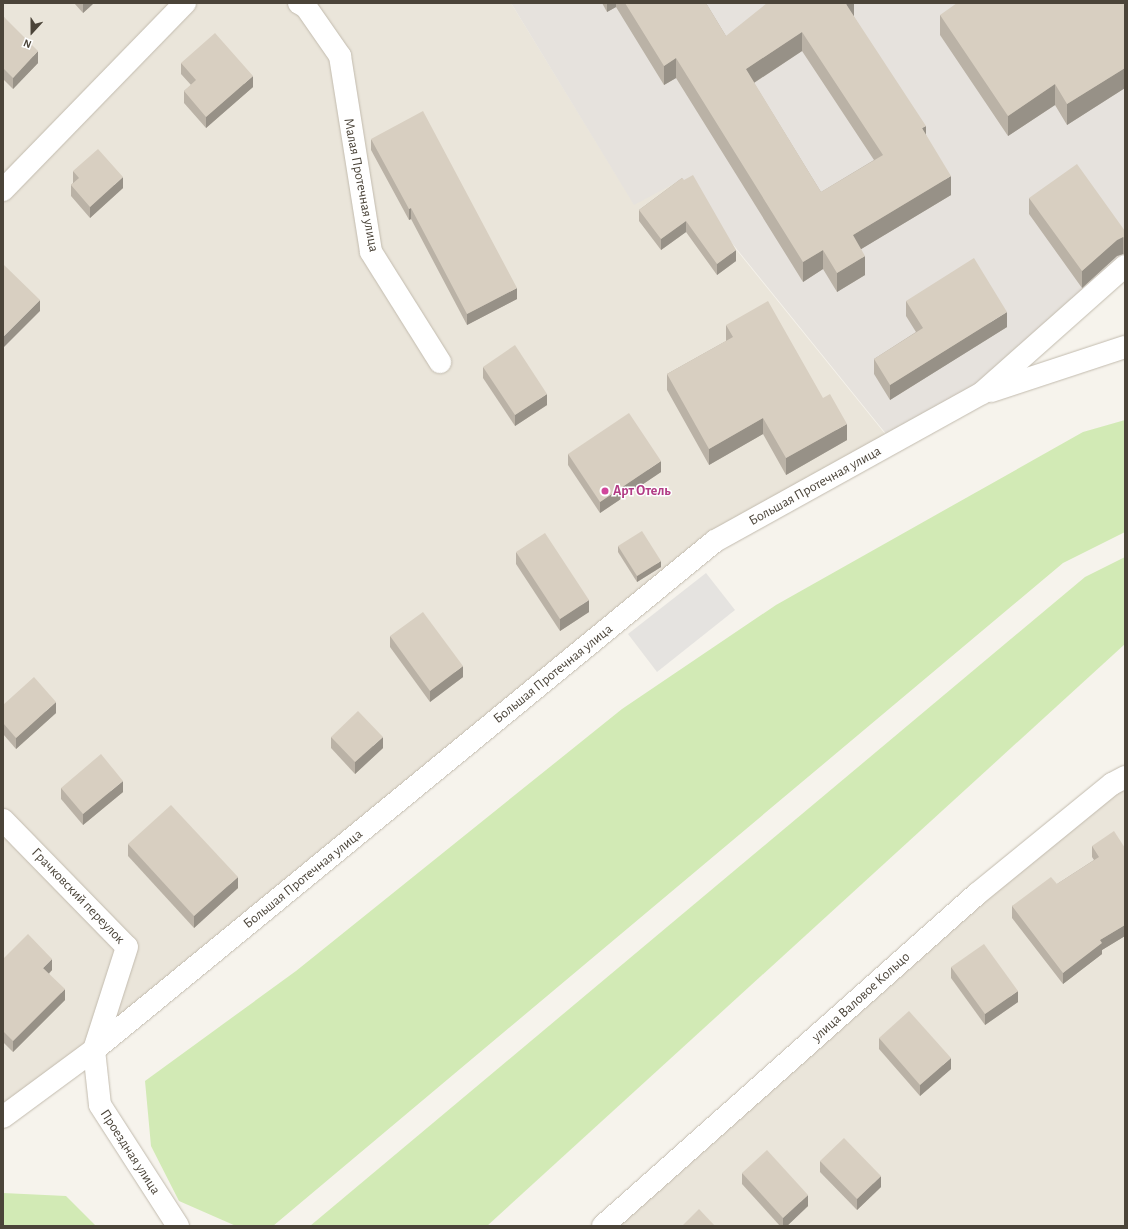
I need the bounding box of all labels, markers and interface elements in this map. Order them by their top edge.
north arrow [12,12,52,52]
text: N [22,37,33,50]
street label: Малая Протечная улица [340,117,382,253]
street label: Большая Протечная улица [746,443,884,529]
place label: Арт Отель [613,483,671,499]
marker: Арт Отель [600,486,610,496]
street label: Большая Протечная улица [490,621,616,727]
street label: Большая Протечная улица [240,826,366,932]
street label: Грачковский переулок [28,844,128,948]
street label: улица Валовое Кольцо [809,949,913,1045]
street label: Проездная улица [96,1106,164,1198]

